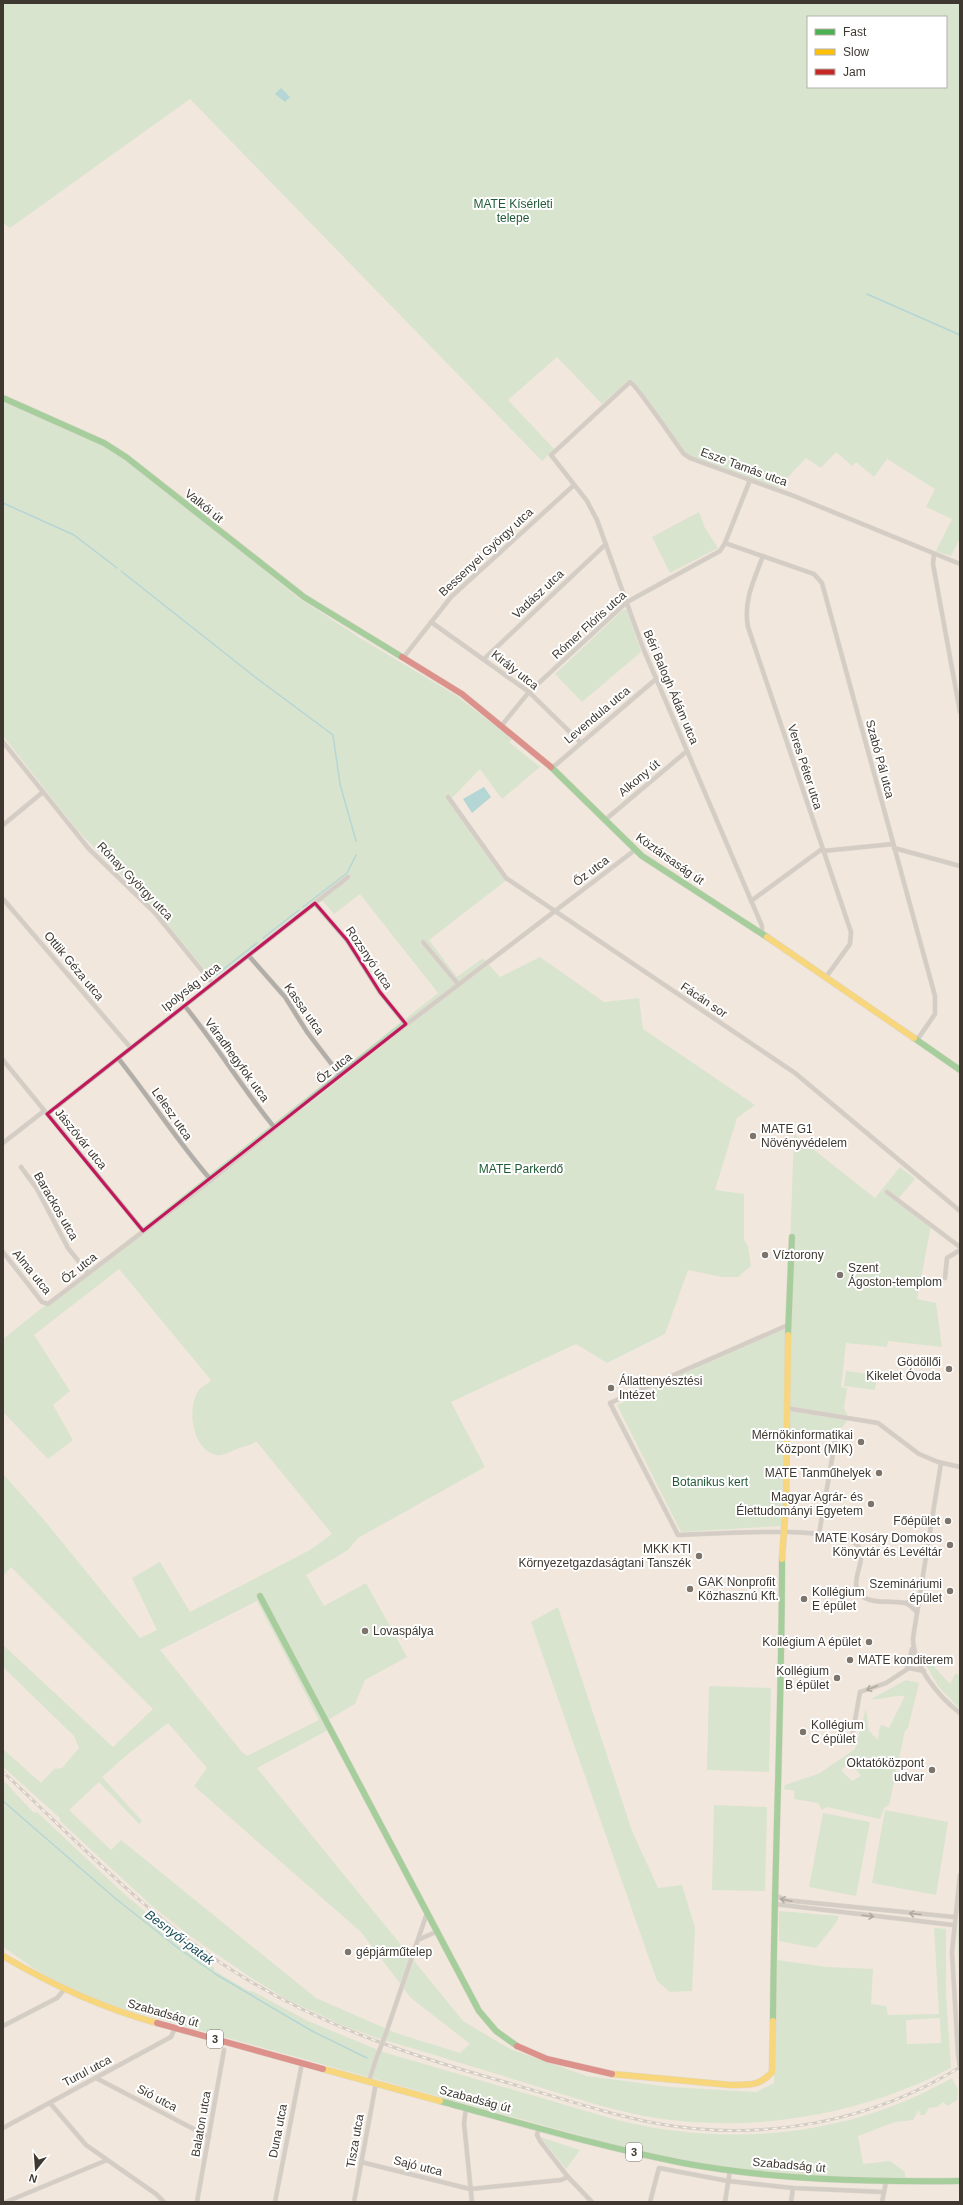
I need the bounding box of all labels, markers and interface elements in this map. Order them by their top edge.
legend [807,16,947,88]
text: Fast [843,25,867,39]
text: Slow [843,45,869,59]
text: Jam [843,65,866,79]
park label: MATE Kísérleti telepe [473,197,553,225]
street label: Esze Tamás utca [699,445,790,489]
street label: Valkói út [182,486,226,526]
street label: Bessenyei György utca [436,505,536,599]
street label: Vadász utca [509,566,567,621]
street label: Rómer Flóris utca [549,588,629,662]
street label: Béri Balogh Ádám utca [641,627,702,747]
street label: Király utca [489,647,542,693]
street label: Levendula utca [561,683,633,747]
street label: Szabó Pál utca [863,718,897,800]
street label: Veres Péter utca [785,723,825,812]
street label: Alkony út [616,756,663,799]
street label: Köztársaság út [633,830,707,888]
street label: Rónay György utca [94,839,176,923]
street label: Őz utca [570,852,612,889]
street label: Rozsnyó utca [343,924,395,992]
street label: Ottlik Géza utca [41,929,107,1003]
street label: Ipolyság utca [159,960,223,1014]
street label: Fácán sor [678,979,730,1021]
street label: Kassa utca [281,981,327,1038]
street label: Váradhegyfok utca [202,1015,272,1105]
street label: Őz utca [313,1049,355,1086]
street label: Lelesz utca [149,1085,195,1143]
street label: Jászóvár utca [52,1106,110,1172]
place label: MATE G1 Növényvédelem [761,1122,847,1150]
marker: MATE G1 Növényvédelem [748,1131,758,1141]
park label: MATE Parkerdő [479,1162,564,1176]
street label: Barackos utca [31,1170,81,1243]
street label: Alma utca [10,1247,54,1297]
place label: Víztorony [773,1248,824,1262]
street label: Őz utca [58,1249,100,1286]
marker: Víztorony [760,1250,770,1260]
place label: Szent Ágoston-templom [848,1261,942,1289]
marker: Szent Ágoston-templom [835,1270,845,1280]
place label: Gödöllői Kikelet Óvoda [866,1355,941,1383]
marker: Gödöllői Kikelet Óvoda [944,1364,954,1374]
place label: Állattenyésztési Intézet [619,1373,702,1402]
marker: Állattenyésztési Intézet [606,1383,616,1393]
place label: Mérnökinformatikai Központ (MIK) [752,1428,853,1456]
marker: Mérnökinformatikai Központ (MIK) [856,1437,866,1447]
place label: MATE Tanműhelyek [765,1466,872,1480]
marker: MATE Tanműhelyek [874,1468,884,1478]
park label: Botanikus kert [672,1475,749,1489]
place label: Magyar Agrár- és Élettudományi Egyetem [736,1490,863,1518]
marker: Magyar Agrár- és Élettudományi Egyetem [866,1499,876,1509]
place label: Főépület [893,1514,941,1528]
marker: Főépület [943,1516,953,1526]
place label: MATE Kosáry Domokos Könyvtár és Levéltár [815,1531,942,1559]
marker: MATE Kosáry Domokos Könyvtár és Levéltár [945,1540,955,1550]
place label: MKK KTI Környezetgazdaságtani Tanszék [518,1542,692,1570]
marker: MKK KTI Környezetgazdaságtani Tanszék [694,1551,704,1561]
place label: GAK Nonprofit Közhasznú Kft. [698,1575,779,1603]
place label: Szemináriumi épület [869,1577,943,1605]
marker: GAK Nonprofit Közhasznú Kft. [685,1584,695,1594]
place label: Kollégium E épület [812,1585,865,1613]
marker: Szemináriumi épület [945,1586,955,1596]
marker: Kollégium E épület [799,1594,809,1604]
place label: Lovaspálya [373,1624,434,1638]
marker: Lovaspálya [360,1626,370,1636]
place label: Kollégium A épület [762,1635,862,1649]
marker: Kollégium A épület [864,1637,874,1647]
place label: MATE konditerem [858,1653,953,1667]
marker: MATE konditerem [845,1655,855,1665]
place label: Kollégium B épület [776,1664,830,1692]
marker: Kollégium B épület [832,1673,842,1683]
one-way arrow [867,1684,879,1692]
place label: Kollégium C épület [811,1718,864,1746]
marker: Kollégium C épület [798,1727,808,1737]
place label: Oktatóközpont udvar [847,1756,925,1784]
marker: Oktatóközpont udvar [927,1765,937,1775]
one-way arrow [780,1895,793,1903]
water label: Besnyői-patak [142,1907,218,1969]
one-way arrow [909,1910,922,1917]
one-way arrow [861,1912,874,1920]
place label: gépjárműtelep [356,1945,432,1959]
marker: gépjárműtelep [343,1947,353,1957]
street label: Szabadság út [126,1996,201,2030]
road number: 3 [207,2030,223,2048]
street label: Turul utca [60,2052,114,2090]
street label: Sió utca [135,2082,180,2115]
street label: Szabadság út [438,2083,513,2115]
street label: Balaton utca [188,2090,214,2158]
street label: Duna utca [266,2102,290,2159]
street label: Tisza utca [343,2113,367,2169]
road number: 3 [626,2143,642,2161]
north arrow [16,2149,56,2189]
street label: Sajó utca [392,2153,444,2179]
street label: Szabadság út [752,2155,827,2175]
text: N [27,2172,39,2185]

